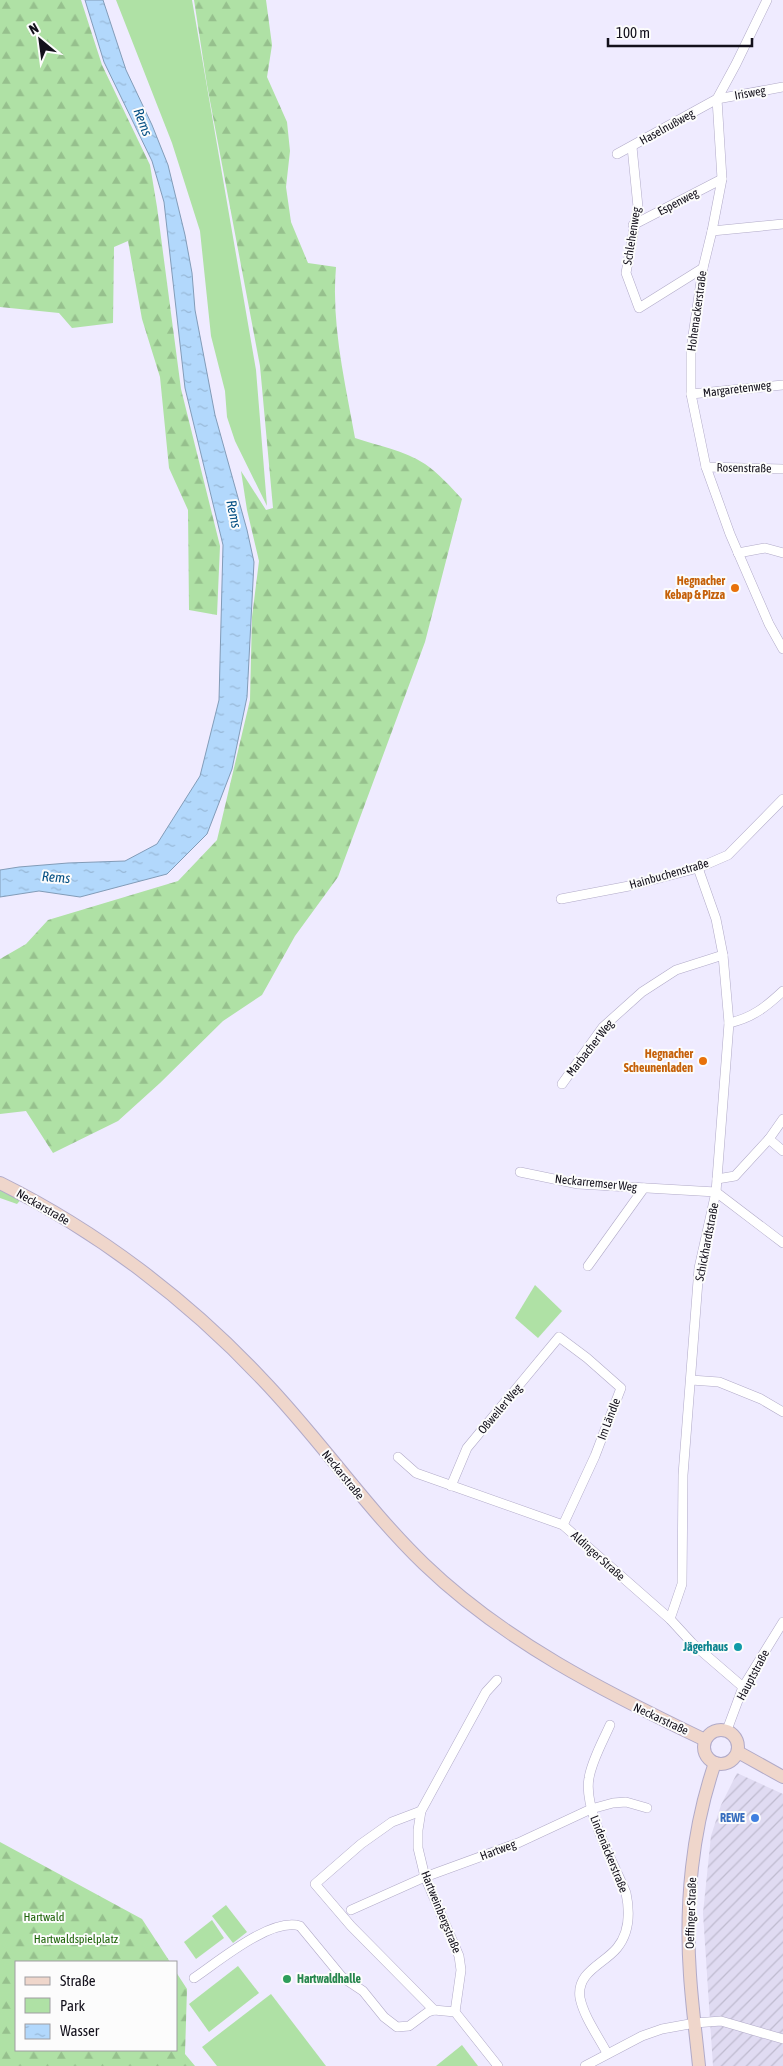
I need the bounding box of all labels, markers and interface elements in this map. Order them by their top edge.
north arrow [15,15,65,65]
scale bar [608,15,752,47]
text: N [26,20,41,38]
text: 100 m [616,24,650,41]
street label: Irisweg [733,83,767,103]
water label: Rems [130,106,156,138]
street label: Haselnußweg [637,106,698,148]
street label: Espenweg [655,185,701,219]
street label: Schlehenweg [621,205,644,266]
street label: Hohenackerstraße [684,270,710,352]
street label: Margaretenweg [702,378,773,400]
street label: Rosenstraße [716,461,772,475]
water label: Rems [223,498,245,530]
place label: Hegnacher Kebap & Pizza [665,574,725,602]
marker: Hegnacher Kebap & Pizza [729,582,741,594]
street label: Hainbuchenstraße [628,856,710,892]
water label: Rems [41,868,71,886]
street label: Marbacher Weg [563,1016,617,1079]
place label: Hegnacher Scheunenladen [624,1047,693,1075]
marker: Hegnacher Scheunenladen [697,1055,709,1067]
street label: Neckarremser Weg [554,1172,639,1194]
street label: Neckarstraße [14,1186,72,1228]
street label: Schickhardtstraße [693,1202,721,1282]
street label: Oßweiler Weg [475,1381,525,1437]
street label: Im Ländle [595,1396,623,1442]
street label: Neckarstraße [319,1448,367,1502]
street label: Aldinger Straße [568,1528,628,1584]
place label: Jägerhaus [682,1640,729,1654]
marker: Jägerhaus [732,1641,744,1653]
street label: Hauptstraße [734,1647,772,1703]
street label: Neckarstraße [631,1700,691,1738]
place label: REWE [720,1811,745,1825]
marker: REWE [749,1812,761,1824]
street label: Lindenäckerstraße [587,1813,631,1895]
street label: Hartweg [478,1837,519,1863]
street label: Hartweinbergstraße [418,1869,464,1955]
street label: Oeffinger Straße [683,1877,699,1949]
park label: Hartwald [24,1910,64,1924]
park label: Hartwaldspielplatz [34,1932,119,1946]
legend [15,1961,178,2051]
text: Straße [60,1972,96,1989]
place label: Hartwaldhalle [297,1972,361,1986]
marker: Hartwaldhalle [281,1973,293,1985]
text: Park [60,1997,85,2014]
text: Wasser [60,2022,100,2039]

